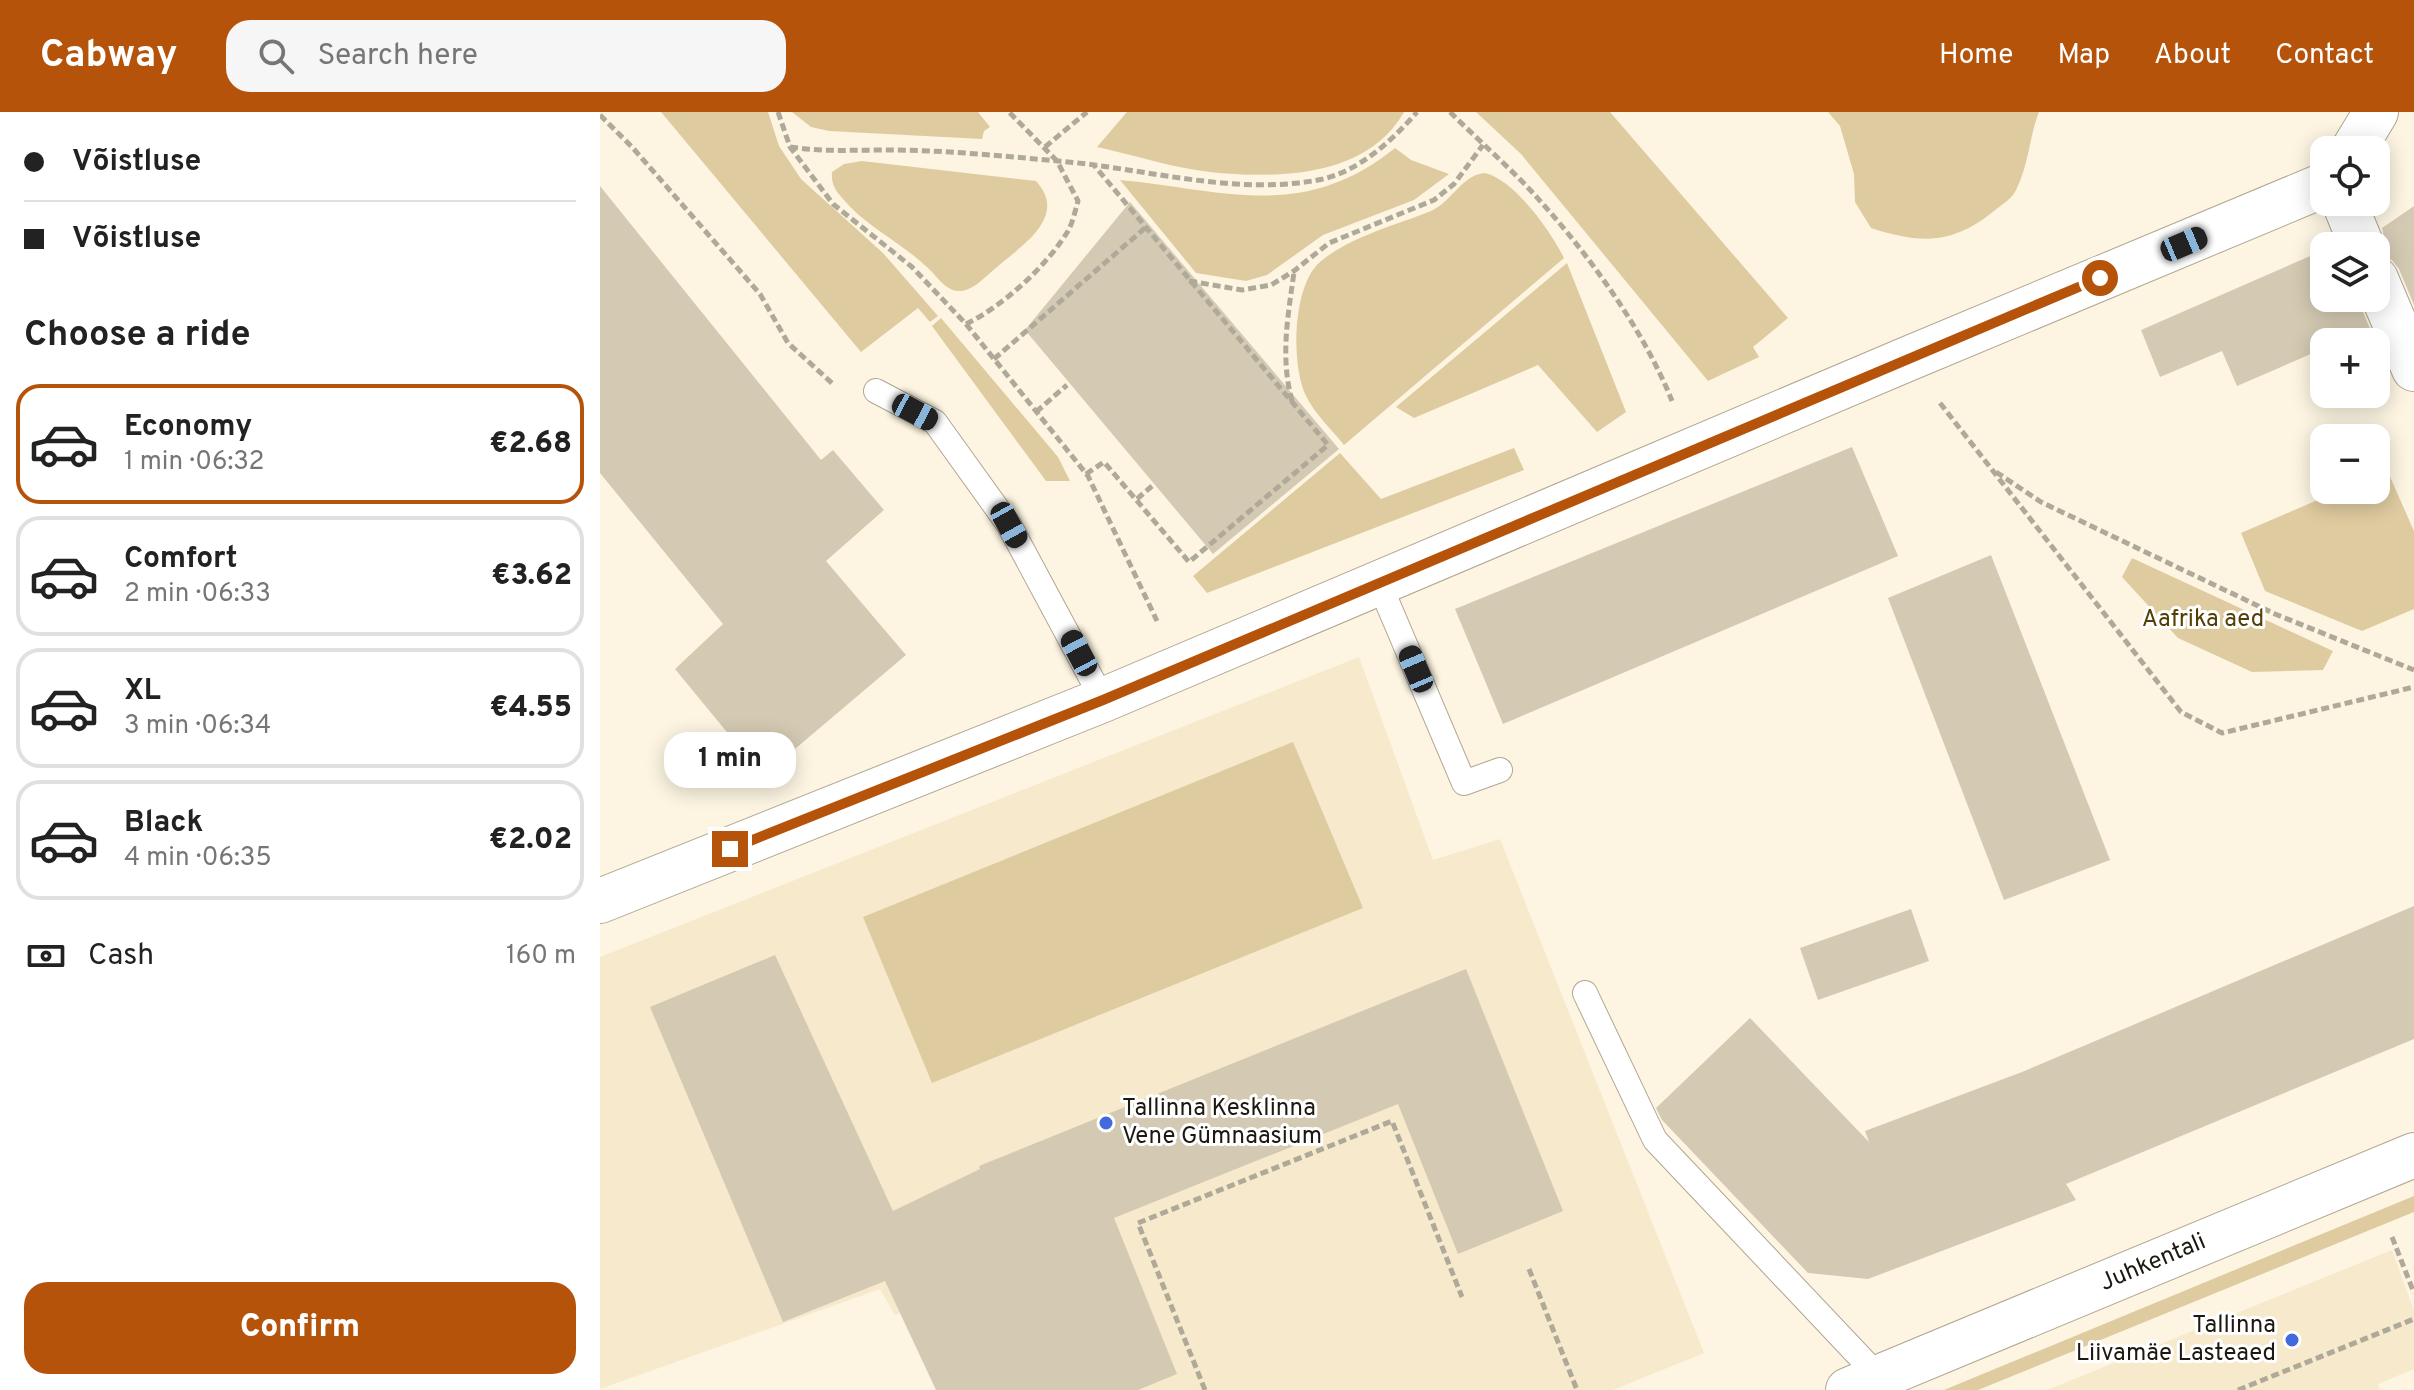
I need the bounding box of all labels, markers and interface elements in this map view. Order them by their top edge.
search box [226,20,786,92]
text: Cabway [40,32,178,81]
icon: search [254,34,298,78]
text: Search here [318,38,478,75]
text: Home [1939,38,2013,74]
text: Map [2057,38,2110,74]
text: About [2154,38,2231,74]
text: Contact [2275,38,2374,74]
map controls [2310,136,2390,504]
button: locate [2310,136,2390,216]
text: Võistluse [72,144,201,181]
text: Võistluse [72,221,201,258]
car [2157,224,2211,264]
button: layers [2310,232,2390,312]
route start [2082,260,2118,296]
text: Choose a ride [24,313,250,359]
button: + [2310,328,2390,408]
car [888,390,942,434]
icon: car [28,408,100,480]
text: Economy [124,409,252,446]
button: − [2310,424,2390,504]
text: €2.68 [489,426,572,463]
text: 1 min · 06:32 [124,446,264,479]
car [987,498,1031,552]
icon: car [28,540,100,612]
text: Comfort [124,541,237,578]
text: €3.62 [491,558,572,595]
text: 2 min · 06:33 [124,578,271,611]
park label: Aafrika aed [2142,605,2264,635]
car [1057,626,1101,680]
car [1396,642,1436,696]
icon: car [28,672,100,744]
text: XL [124,673,161,710]
text: €4.55 [489,690,572,727]
text: 3 min · 06:34 [124,710,271,743]
callout: 1 min [664,733,796,789]
text: 1 min [698,743,762,776]
icon: car [28,804,100,876]
text: Black [124,805,203,842]
text: €2.02 [489,822,572,859]
route end [712,831,748,867]
text: 4 min · 06:35 [124,842,272,875]
icon: cash [24,934,68,978]
text: Cash [88,938,154,975]
text: 160 m [506,940,576,973]
place label: Tallinna Kesklinna Vene Gümnaasium [1122,1094,1322,1152]
marker: Tallinna Kesklinna Vene Gümnaasium [1097,1114,1115,1132]
street label: Juhkentali [2095,1227,2211,1299]
button: Confirm [24,1282,576,1374]
place label: Tallinna Liivamäe Lasteaed [2076,1311,2276,1369]
marker: Tallinna Liivamäe Lasteaed [2283,1331,2301,1349]

